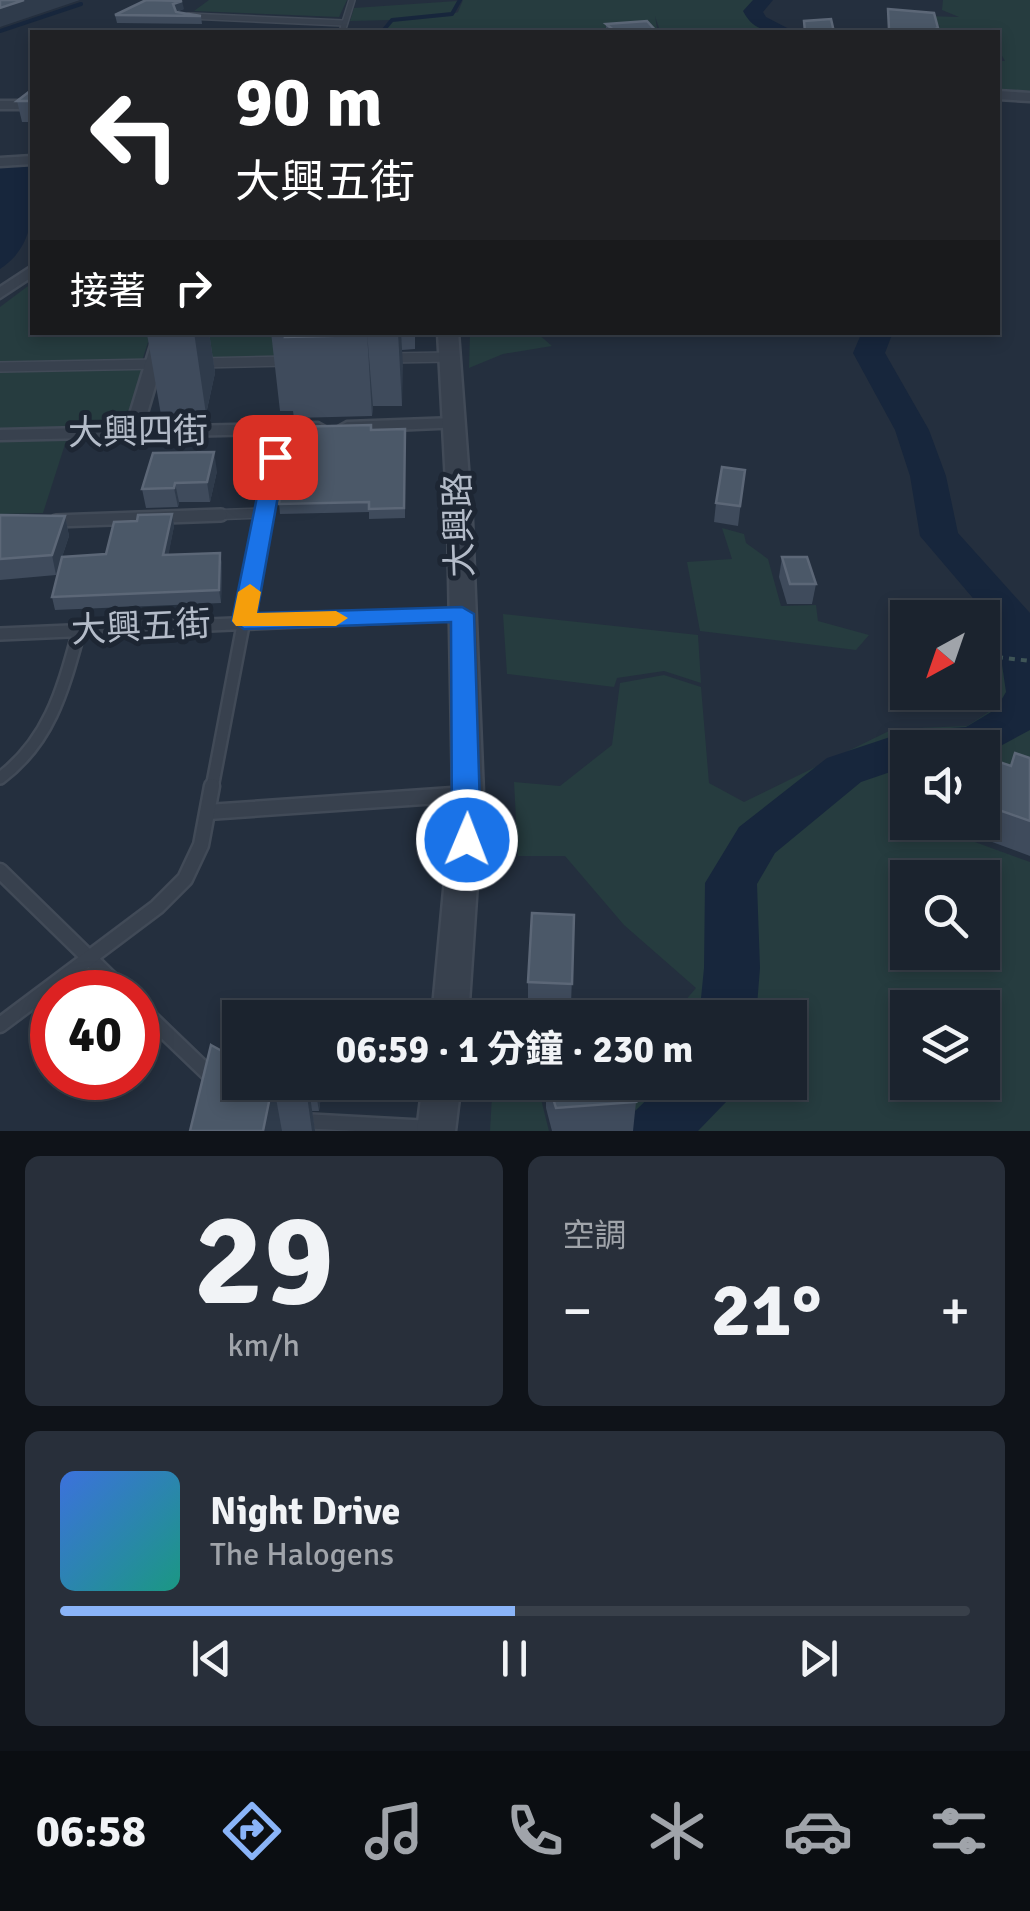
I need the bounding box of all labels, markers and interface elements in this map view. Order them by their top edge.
text: 90 m [235,59,383,145]
icon: left [70,70,200,200]
text: 大興五街 [235,155,415,210]
icon: right [166,260,221,315]
text: 接著 [70,268,146,315]
street label: 大興四街 [68,409,208,455]
pin [233,415,318,500]
icon: arrive [248,430,303,485]
street label: 大興路 [436,472,482,578]
north arrow [890,600,1000,710]
map controls [890,600,1000,1100]
street label: 大興五街 [70,602,212,652]
button: sound [890,730,1000,840]
position arrow [415,788,519,892]
button: search [890,860,1000,970]
speed limit sign: 40 [30,970,160,1100]
button: layers [890,990,1000,1100]
text: 06:59 · 1 分鐘 · 230 m [336,1026,693,1073]
text: 29 [194,1181,334,1341]
text: 空調 [563,1216,627,1255]
text: 21° [711,1264,822,1357]
text: − [563,1277,592,1345]
text: + [940,1277,970,1345]
text: km/h [228,1326,300,1365]
text: Night Drive [210,1488,400,1535]
text: The Halogens [210,1535,394,1574]
icon: previous [184,1631,239,1686]
icon: pause [487,1631,542,1686]
icon: next [791,1631,846,1686]
icon: directions [217,1796,287,1866]
icon: music [359,1796,429,1866]
icon: phone [500,1796,570,1866]
icon: climate [642,1796,712,1866]
icon: car [783,1796,853,1866]
icon: filters [924,1796,994,1866]
text: 06:58 [36,1804,146,1859]

